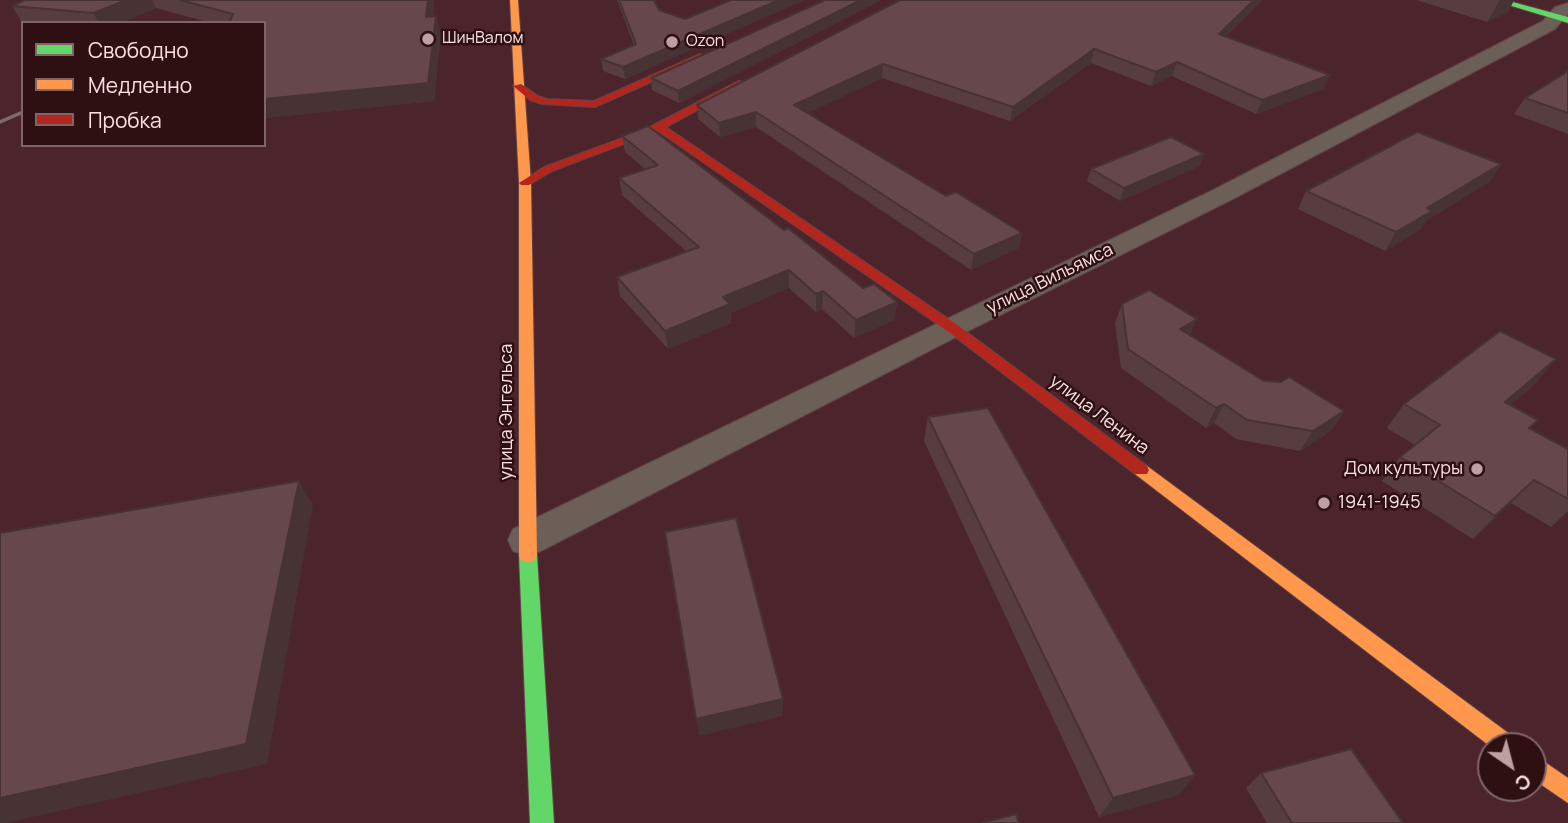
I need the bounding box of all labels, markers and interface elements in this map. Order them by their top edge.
legend [21,21,266,147]
place label: ШинВалом [442,29,523,49]
marker: ШинВалом [420,31,436,47]
place label: Ozon [686,32,724,52]
marker: Ozon [664,34,680,50]
text: Свободно [88,36,189,64]
text: Медленно [88,71,192,99]
text: Пробка [88,106,162,134]
street label: улица Вильямса [983,239,1117,319]
street label: улица Энгельса [496,344,518,480]
street label: улица Ленина [1045,371,1153,459]
place label: Дом культуры [1344,458,1463,480]
marker: Дом культуры [1469,461,1485,477]
place label: 1941-1945 [1338,492,1421,514]
marker: 1941-1945 [1316,495,1332,511]
north arrow [1477,732,1547,802]
text: С [1510,768,1536,797]

